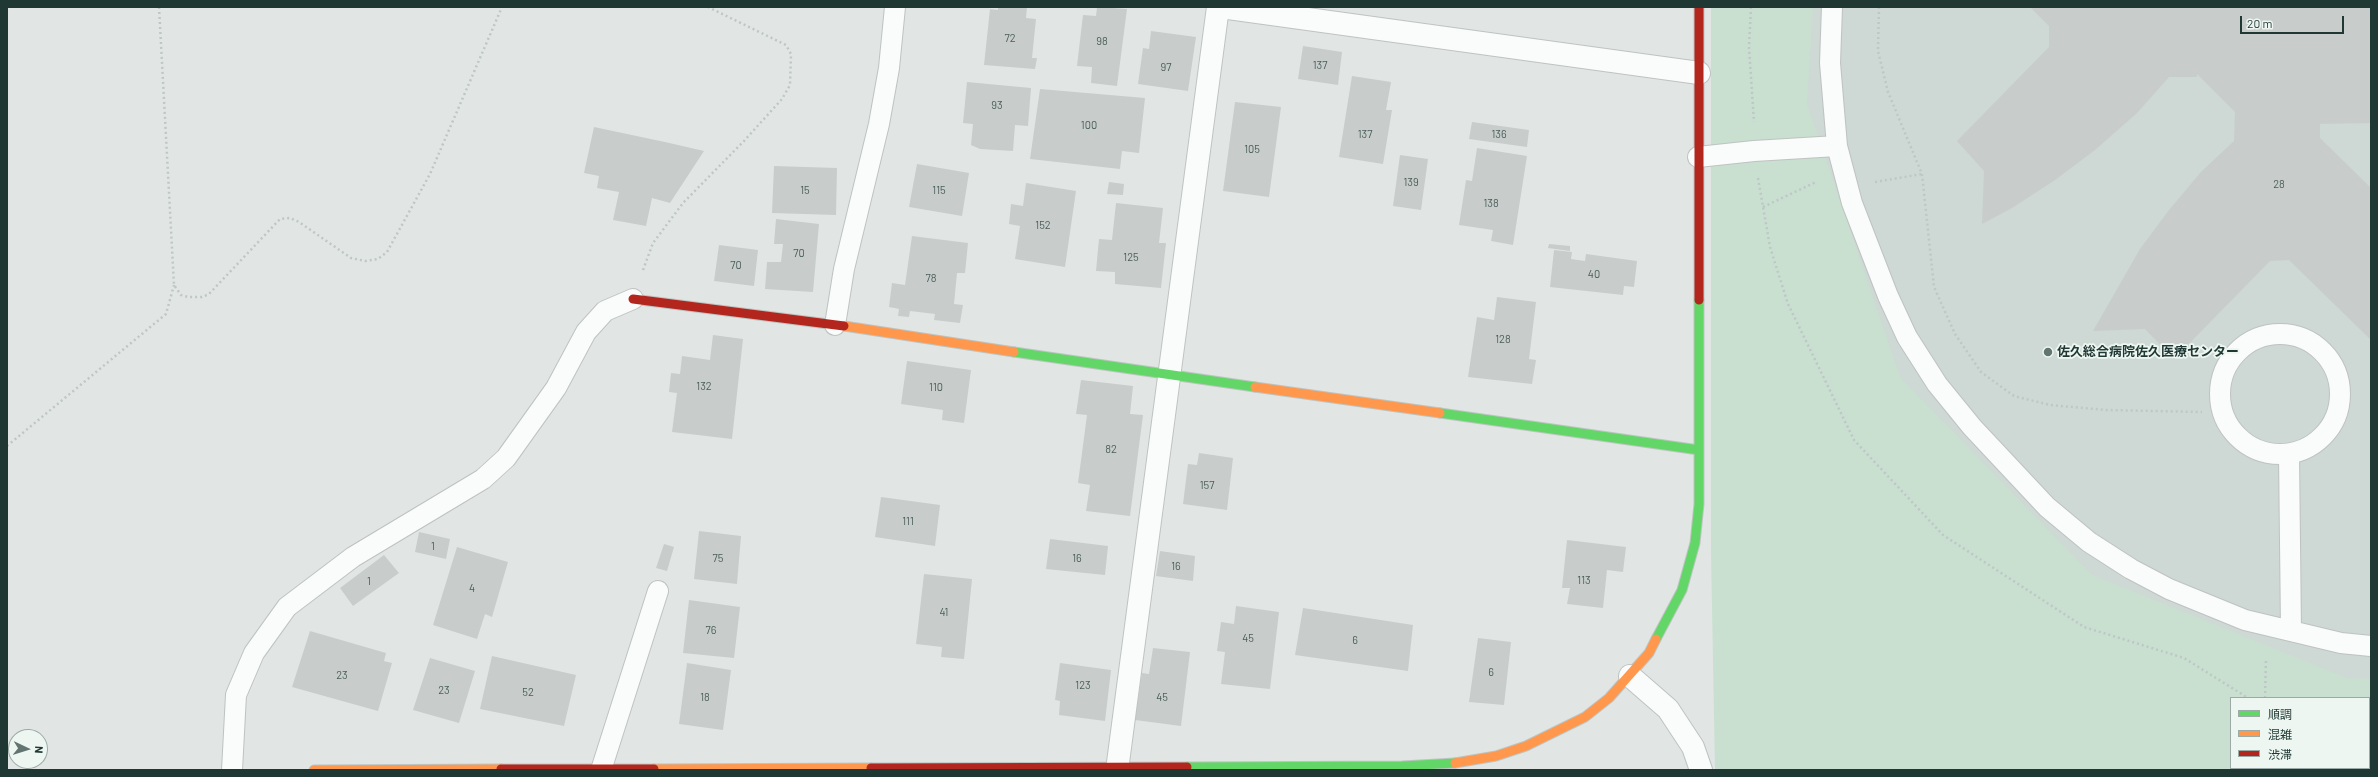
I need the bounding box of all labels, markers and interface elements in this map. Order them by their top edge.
scale bar [2242,8,2346,34]
text: 20 m [2247,16,2273,30]
house number: 72 [1004,31,1016,45]
house number: 98 [1096,34,1108,48]
house number: 137 [1313,58,1327,72]
house number: 97 [1161,60,1171,74]
house number: 93 [991,98,1003,112]
house number: 100 [1081,118,1097,132]
house number: 137 [1358,127,1372,141]
house number: 136 [1491,127,1507,141]
house number: 105 [1244,142,1260,156]
house number: 139 [1403,175,1419,189]
house number: 28 [2273,177,2285,191]
house number: 15 [800,183,810,197]
house number: 115 [932,183,946,197]
house number: 138 [1483,196,1499,210]
house number: 152 [1035,218,1051,232]
house number: 70 [793,246,805,260]
house number: 125 [1123,250,1139,264]
house number: 70 [730,258,742,272]
house number: 40 [1588,267,1600,281]
house number: 78 [926,271,936,285]
house number: 128 [1495,332,1511,346]
place label: 佐久総合病院佐久医療センター [2057,344,2239,360]
marker: 佐久総合病院佐久医療センター [2042,346,2054,358]
house number: 132 [696,379,712,393]
house number: 110 [929,380,943,394]
house number: 82 [1105,442,1117,456]
house number: 157 [1200,478,1214,492]
house number: 111 [902,514,914,528]
house number: 1 [431,539,435,553]
house number: 75 [713,551,723,565]
house number: 16 [1072,551,1082,565]
house number: 16 [1171,559,1181,573]
house number: 113 [1577,573,1591,587]
house number: 1 [367,574,371,588]
house number: 4 [469,581,475,595]
house number: 41 [940,605,948,619]
house number: 76 [706,623,716,637]
house number: 45 [1242,631,1254,645]
house number: 6 [1352,633,1358,647]
house number: 6 [1488,665,1494,679]
house number: 23 [336,668,348,682]
house number: 123 [1075,678,1091,692]
house number: 23 [438,683,450,697]
house number: 52 [522,685,534,699]
house number: 18 [700,690,710,704]
house number: 45 [1156,690,1168,704]
legend [2230,697,2370,769]
text: 順調 [2268,707,2292,721]
text: 混雑 [2268,727,2292,741]
north arrow [8,729,48,769]
text: N [33,746,46,754]
text: 渋滞 [2268,747,2292,761]

